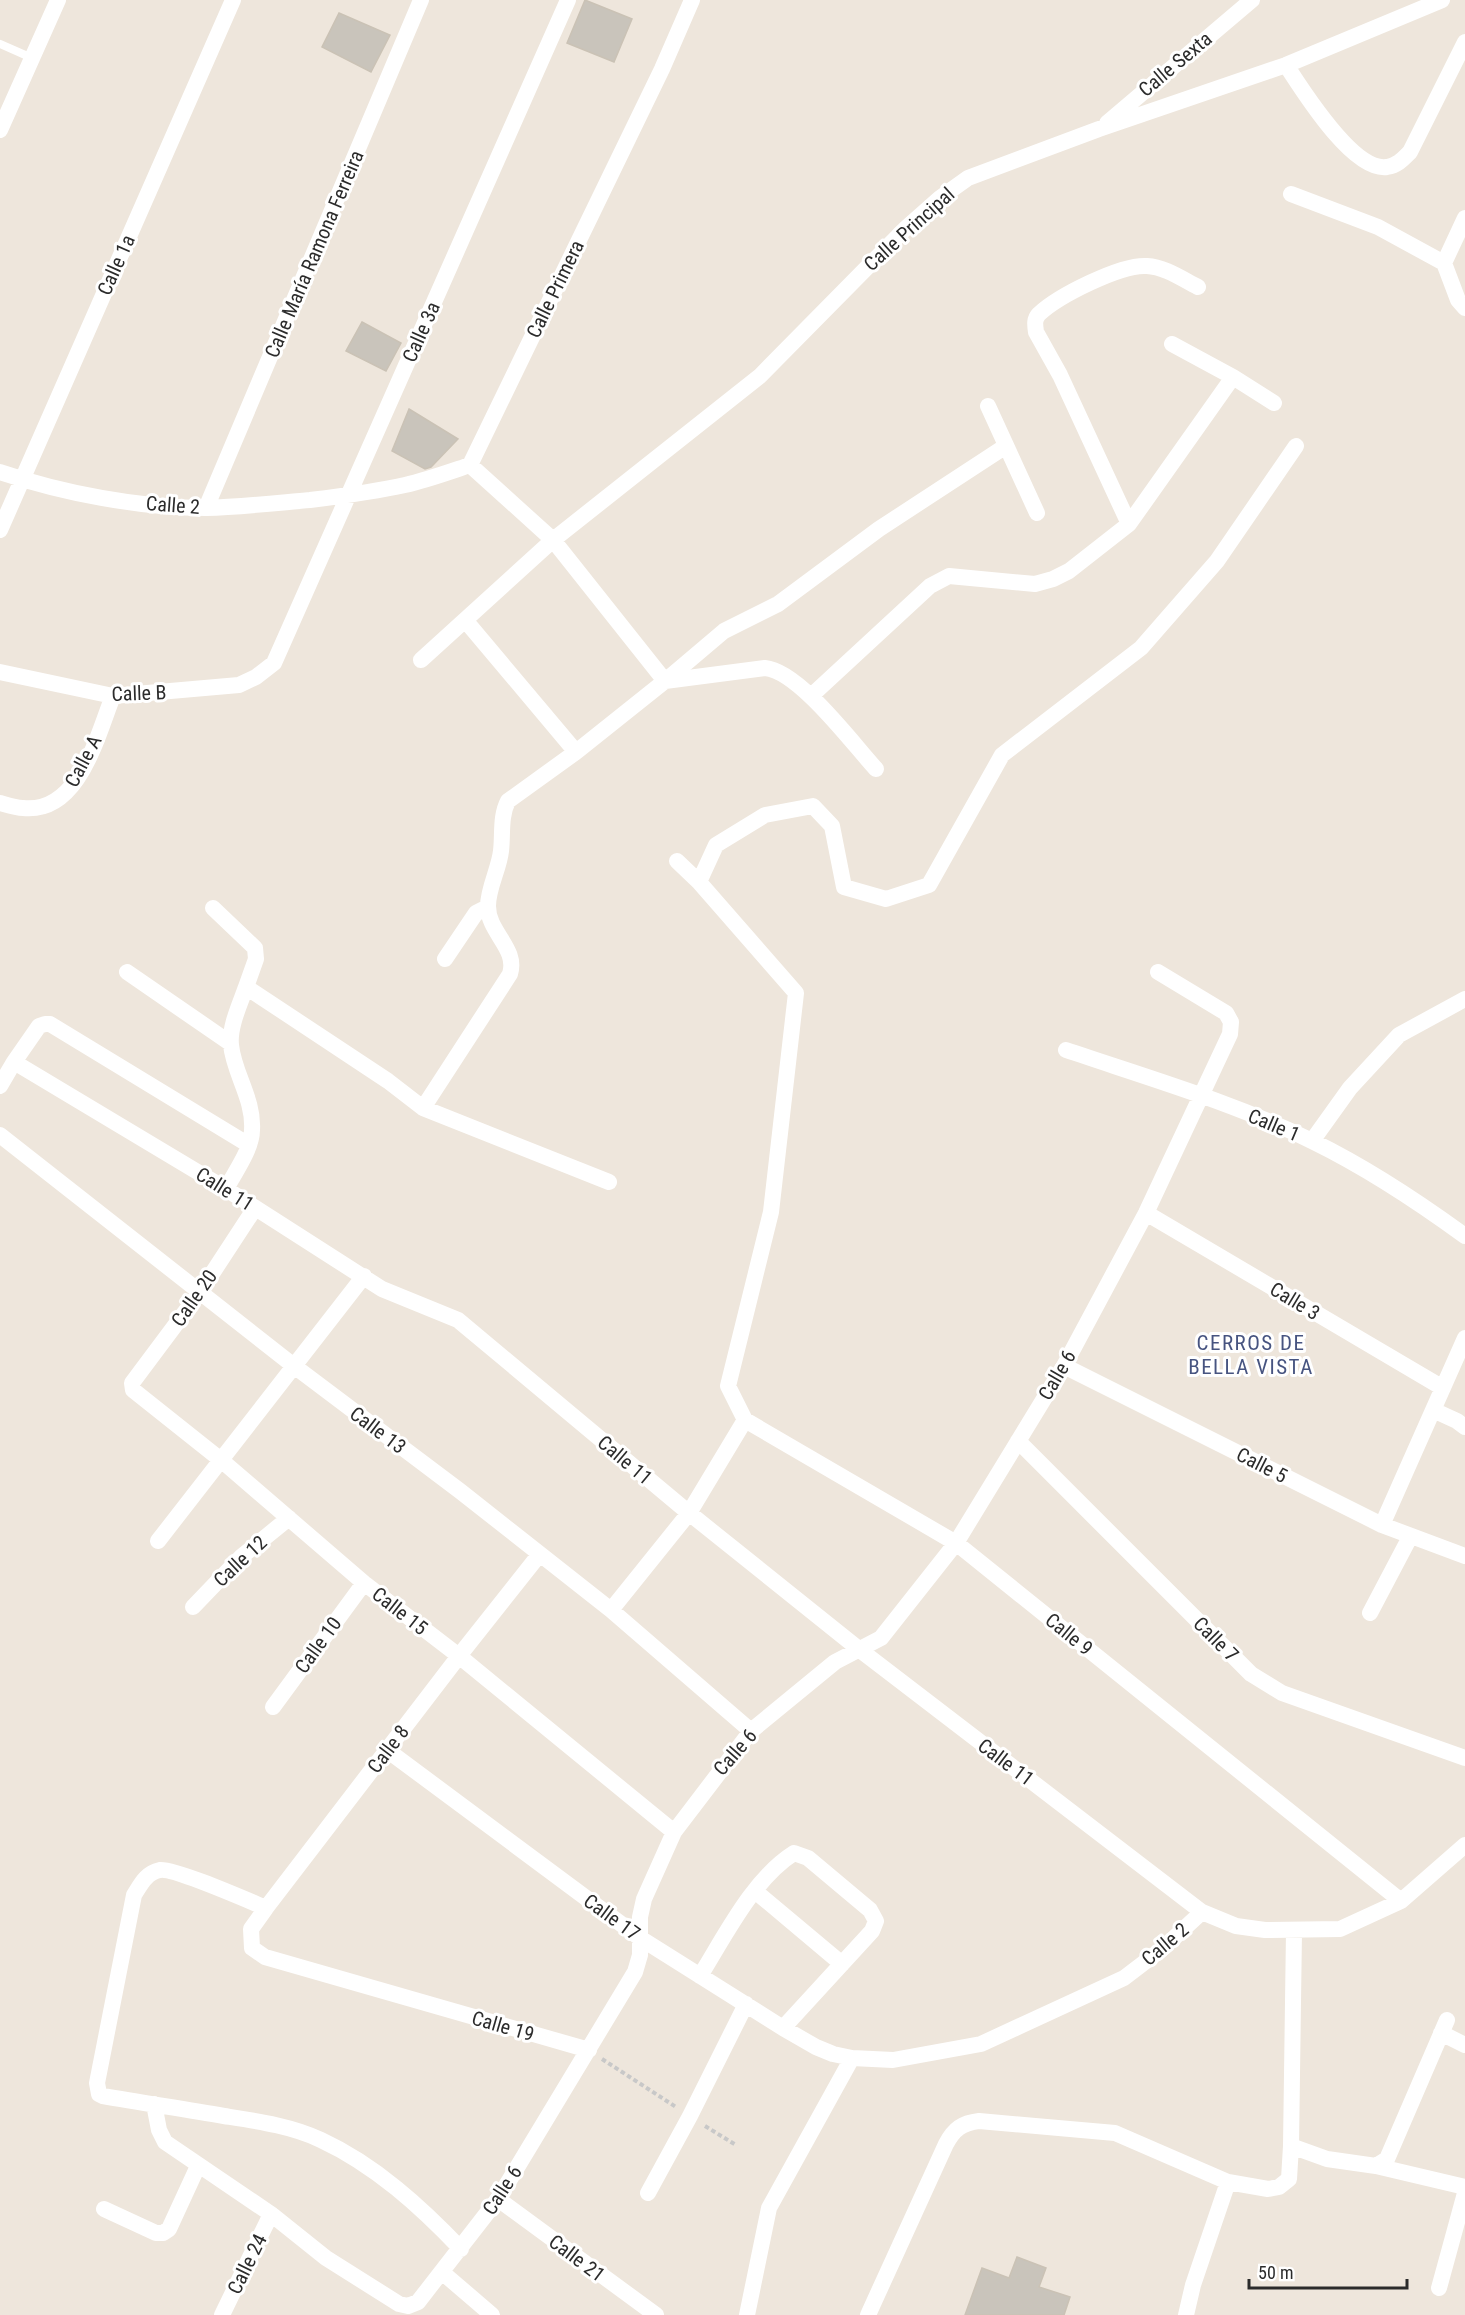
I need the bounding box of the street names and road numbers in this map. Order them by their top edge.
street label: Calle Sexta [1134,26,1216,102]
street label: Calle María Ramona Ferreira [259,147,369,361]
street label: Calle Principal [859,182,959,276]
street label: Calle 1a [92,231,140,299]
street label: Calle Primera [521,236,589,342]
street label: Calle 3a [397,298,445,366]
street label: Calle 2 [145,491,201,519]
street label: Calle B [111,680,167,706]
street label: Calle A [59,730,107,791]
street label: Calle 1 [1244,1103,1304,1147]
street label: Calle 11 [192,1162,258,1216]
street label: Calle 20 [166,1265,222,1331]
street label: Calle 3 [1266,1277,1324,1325]
street label: Calle 6 [1033,1346,1081,1404]
street label: Calle 13 [345,1401,411,1459]
street label: Calle 11 [593,1430,657,1490]
street label: Calle 5 [1233,1442,1292,1488]
street label: Calle 12 [208,1530,272,1592]
street label: Calle 15 [367,1582,433,1640]
street label: Calle 9 [1040,1608,1098,1660]
street label: Calle 7 [1188,1611,1244,1667]
street label: Calle 10 [290,1612,346,1678]
street label: Calle 8 [362,1720,414,1778]
street label: Calle 6 [708,1724,762,1780]
street label: Calle 11 [973,1733,1039,1791]
street label: Calle 17 [579,1889,645,1945]
street label: Calle 2 [1137,1917,1193,1971]
street label: Calle 19 [469,2006,537,2046]
street label: Calle 6 [477,2161,527,2219]
street label: Calle 21 [544,2229,610,2287]
street label: Calle 24 [222,2230,272,2298]

